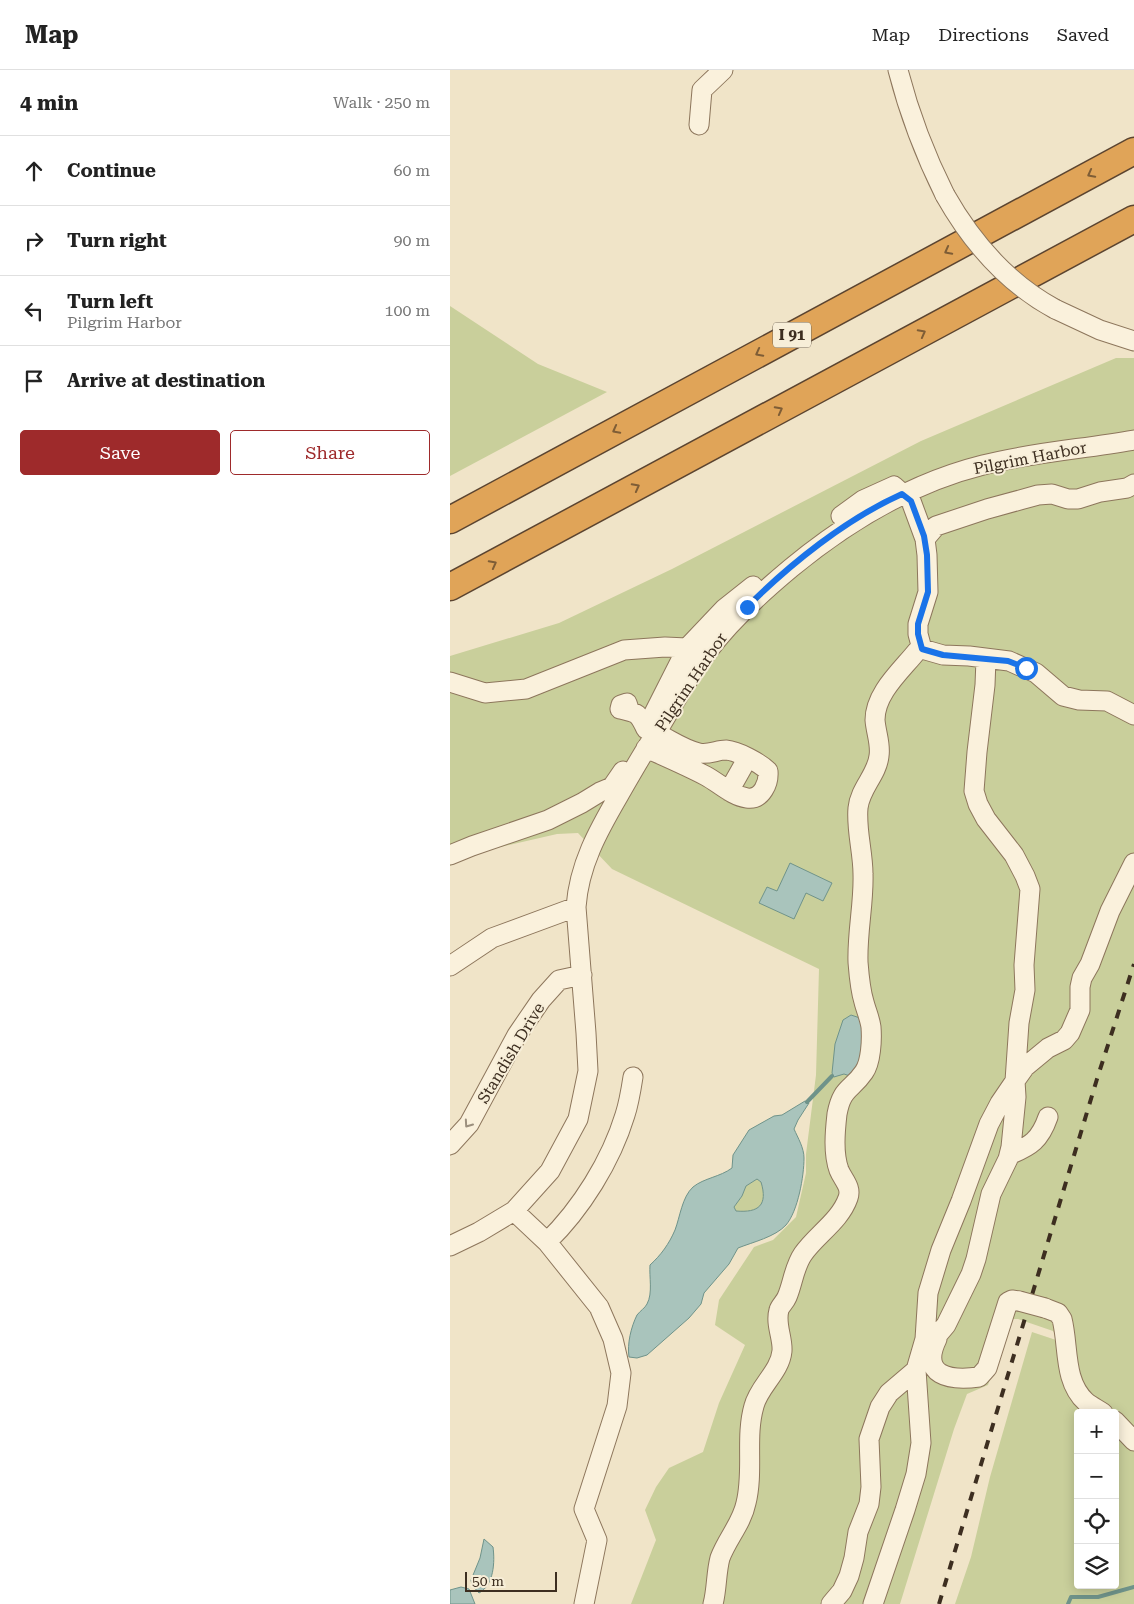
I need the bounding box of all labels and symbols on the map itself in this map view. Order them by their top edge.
one-way arrow [1087,168,1096,178]
one-way arrow [944,245,953,255]
road number: I 91 [773,322,811,348]
one-way arrow [917,329,926,339]
one-way arrow [755,347,764,357]
one-way arrow [774,406,783,416]
one-way arrow [612,424,621,434]
street label: Pilgrim Harbor [972,438,1089,478]
one-way arrow [631,483,640,493]
one-way arrow [488,560,497,570]
route end [736,596,759,619]
street label: Pilgrim Harbor [651,629,731,735]
route start [1015,657,1038,680]
street label: Standish Drive [474,999,549,1107]
one-way arrow [465,1118,474,1128]
scale bar [465,1569,558,1592]

